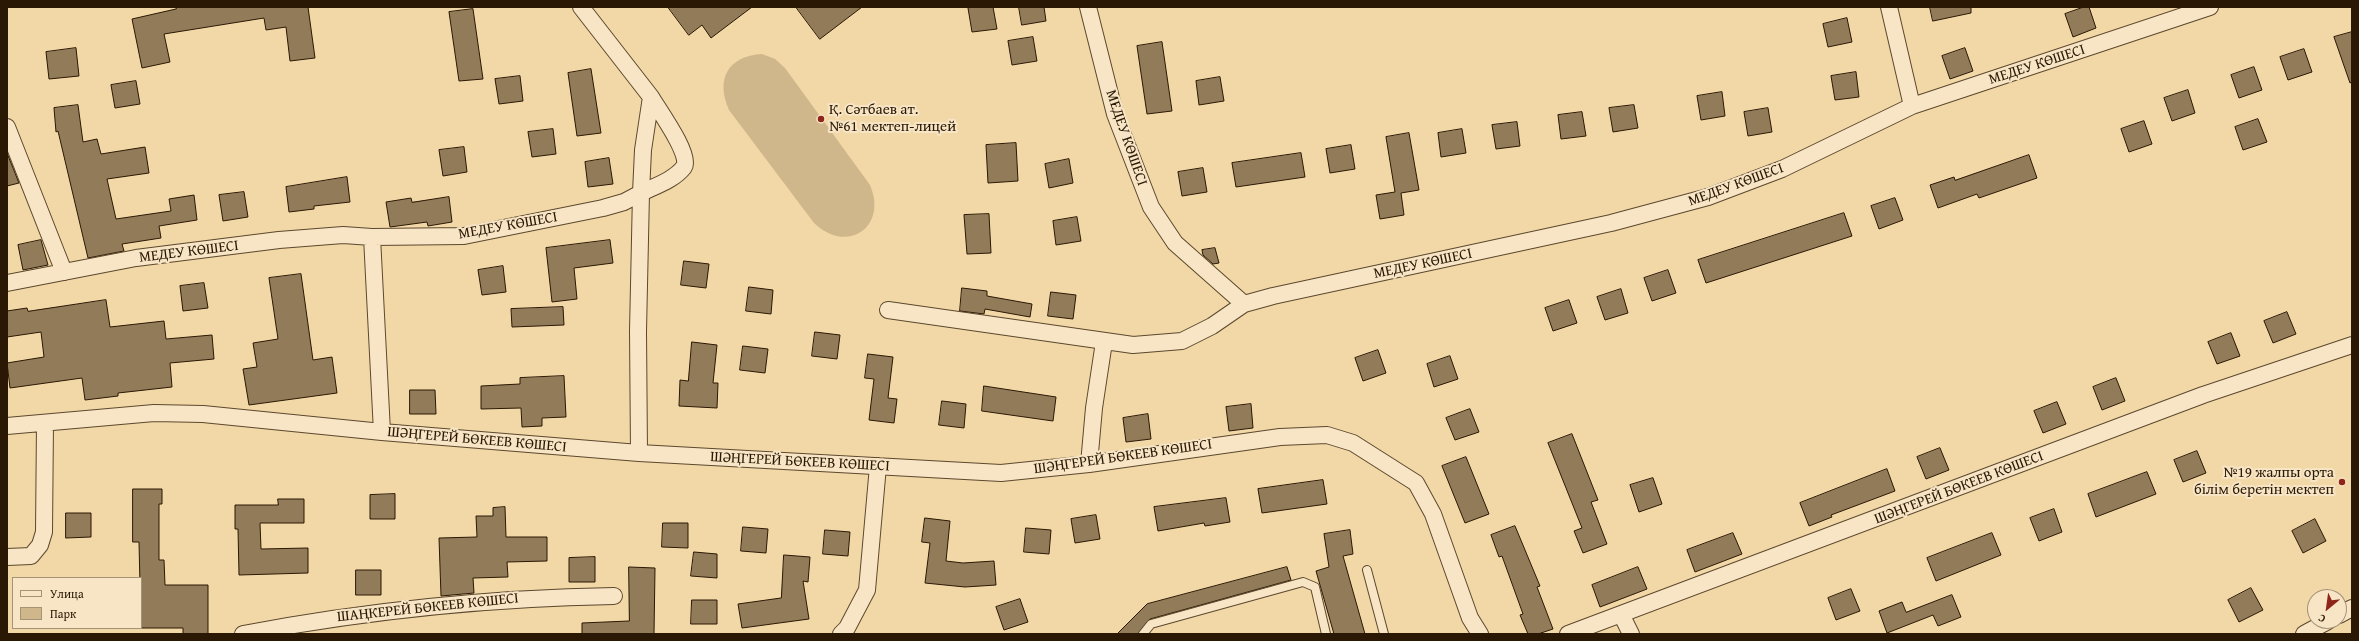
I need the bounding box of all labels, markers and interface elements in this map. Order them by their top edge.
street label: МЕДЕУ КӨШЕСІ [1987,41,2087,89]
street label: МЕДЕУ КӨШЕСІ [1101,88,1151,188]
place label: Қ. Сәтбаев ат. №61 мектеп-лицей [829,101,956,136]
marker: Қ. Сәтбаев ат. №61 мектеп-лицей [816,114,826,124]
street label: МЕДЕУ КӨШЕСІ [1686,159,1786,211]
street label: МЕДЕУ КӨШЕСІ [457,208,559,244]
street label: МЕДЕУ КӨШЕСІ [138,237,240,267]
street label: МЕДЕУ КӨШЕСІ [1372,245,1474,283]
street label: ШӘҢГЕРЕЙ БӨКЕЕВ КӨШЕСІ [387,423,567,457]
street label: ШӘҢГЕРЕЙ БӨКЕЕВ КӨШЕСІ [1033,436,1213,478]
street label: ШӘҢГЕРЕЙ БӨКЕЕВ КӨШЕСІ [1872,447,2046,529]
street label: ШӘҢГЕРЕЙ БӨКЕЕВ КӨШЕСІ [710,448,890,476]
place label: №19 жалпы орта білім беретін мектеп [2194,464,2334,499]
marker: №19 жалпы орта білім беретін мектеп [2337,477,2347,487]
legend [12,577,142,629]
text: Улица [50,585,84,602]
north arrow [2307,589,2347,629]
street label: ШАҢКЕРЕЙ БӨКЕЕВ КӨШЕСІ [336,590,520,626]
text: Парк [50,605,76,622]
text: С [2315,610,2328,627]

